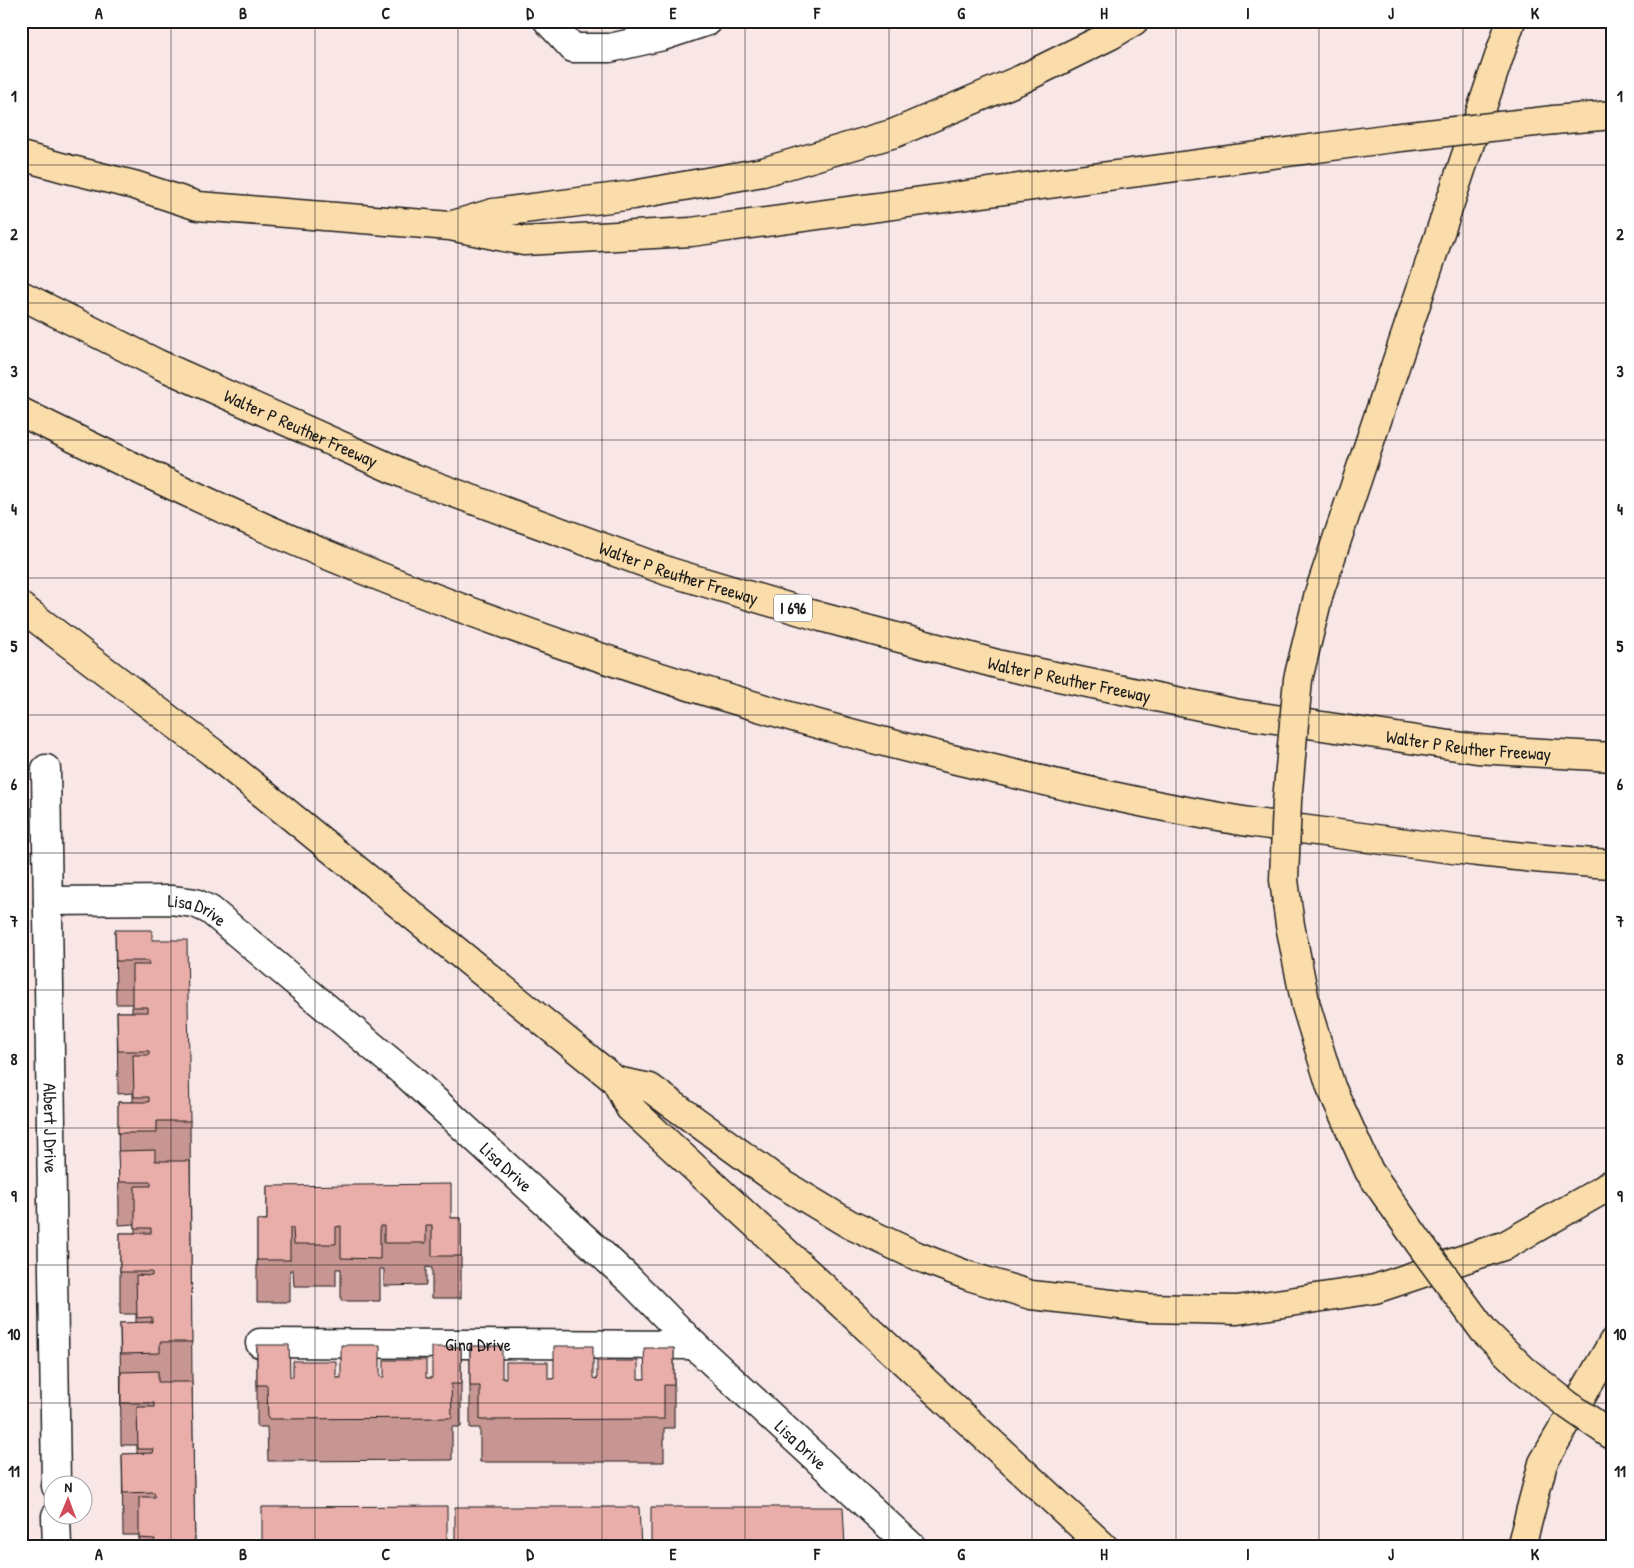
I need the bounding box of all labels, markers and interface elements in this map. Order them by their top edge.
text: A [95,2,103,24]
text: B [239,2,247,24]
text: C [382,2,391,24]
text: D [526,2,534,24]
text: E [669,2,677,24]
text: F [813,2,821,24]
text: G [957,2,965,24]
text: H [1100,2,1108,24]
text: I [1246,2,1250,24]
text: J [1388,2,1394,24]
text: K [1531,2,1540,24]
text: 1 [11,85,17,107]
text: 1 [1617,85,1623,107]
text: 2 [10,223,18,245]
text: 2 [1616,223,1624,245]
text: 3 [10,360,18,382]
text: 3 [1616,360,1624,382]
street label: Walter P Reuther Freeway [220,383,382,473]
text: 4 [11,498,17,520]
text: 4 [1617,498,1623,520]
street label: Walter P Reuther Freeway [596,535,762,610]
road number: I 696 [774,594,812,622]
text: 5 [11,635,18,657]
text: 5 [1617,635,1624,657]
street label: Walter P Reuther Freeway [985,650,1153,708]
street label: Walter P Reuther Freeway [1384,723,1552,766]
text: 6 [11,773,18,795]
text: 6 [1617,773,1624,795]
street label: Lisa Drive [167,887,232,932]
text: 7 [9,910,18,932]
text: 7 [1615,910,1624,932]
text: 8 [11,1048,18,1070]
text: 8 [1617,1048,1624,1070]
street label: Albert J Drive [38,1083,64,1173]
street label: Lisa Drive [475,1136,538,1197]
text: 9 [11,1185,17,1207]
text: 9 [1617,1185,1623,1207]
text: 10 [8,1323,20,1345]
text: 10 [1614,1323,1626,1345]
street label: Gina Drive [445,1331,511,1357]
street label: Lisa Drive [770,1414,833,1475]
text: 11 [8,1460,20,1482]
text: 11 [1614,1460,1626,1482]
north arrow [42,1476,92,1526]
text: N [64,1477,73,1496]
text: A [95,1543,103,1565]
text: B [239,1543,247,1565]
text: C [382,1543,391,1565]
text: D [526,1543,534,1565]
text: E [669,1543,677,1565]
text: F [813,1543,821,1565]
text: G [957,1543,965,1565]
text: H [1100,1543,1108,1565]
text: I [1246,1543,1250,1565]
text: J [1388,1543,1394,1565]
text: K [1531,1543,1540,1565]

